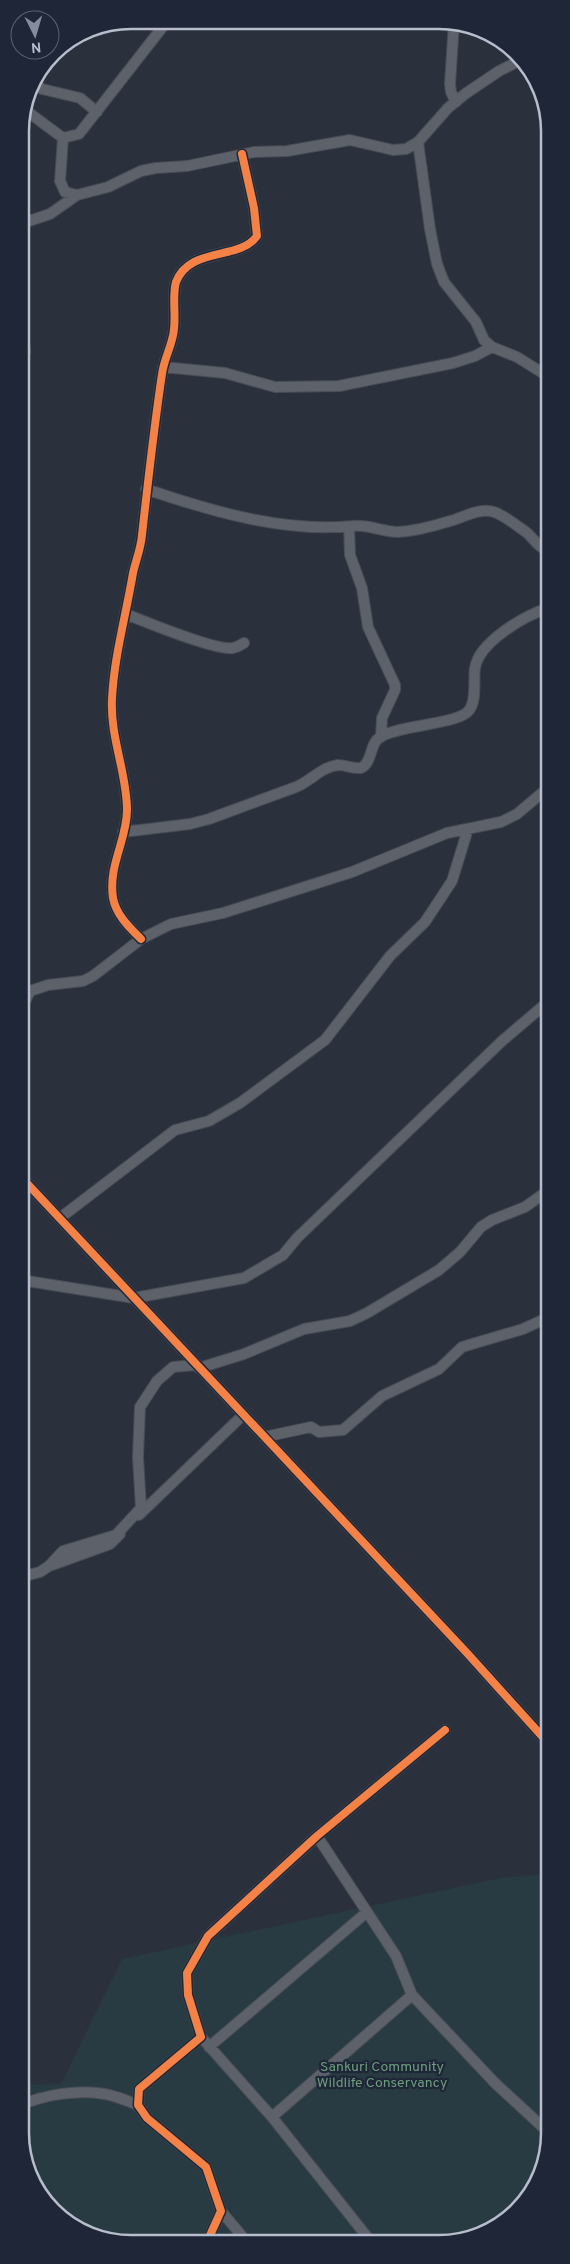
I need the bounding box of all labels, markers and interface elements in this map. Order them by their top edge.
north arrow [10,10,60,60]
text: N [30,38,42,55]
park label: Sankuri Community Wildlife Conservancy [317,2059,447,2092]

